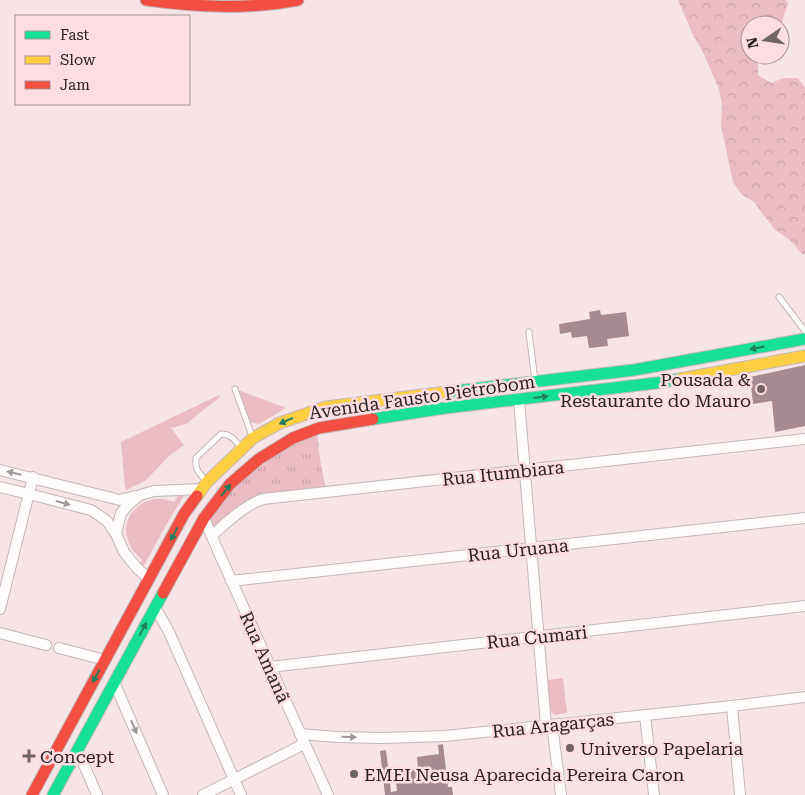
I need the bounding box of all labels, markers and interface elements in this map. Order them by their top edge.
legend [15,15,190,105]
north arrow [740,15,790,65]
text: Fast [60,26,90,44]
text: N [743,36,761,50]
text: Slow [60,51,96,69]
text: Jam [60,76,90,94]
one-way arrow [749,344,765,352]
place label: Pousada & Restaurante do Mauro [560,369,751,411]
street label: Avenida Fausto Pietrobom [308,371,536,423]
marker: Pousada & Restaurante do Mauro [755,383,767,395]
one-way arrow [533,393,549,401]
one-way arrow [279,417,293,425]
street label: Rua Itumbiara [441,456,565,490]
one-way arrow [7,469,22,477]
one-way arrow [220,484,231,497]
one-way arrow [55,499,70,507]
one-way arrow [169,527,178,540]
street label: Rua Uruana [466,534,570,566]
street label: Rua Amanã [236,608,295,706]
street label: Rua Cumari [486,621,589,653]
one-way arrow [139,622,147,637]
one-way arrow [92,669,100,684]
street label: Rua Aragarças [491,708,615,742]
one-way arrow [130,720,138,734]
one-way arrow [341,734,357,742]
place label: Universo Papelaria [580,738,744,759]
marker: Universo Papelaria [564,742,576,754]
place label: Concept [40,746,114,767]
marker: Concept [22,749,36,763]
place label: EMEI Neusa Aparecida Pereira Caron [364,764,685,785]
marker: EMEI Neusa Aparecida Pereira Caron [348,768,360,780]

